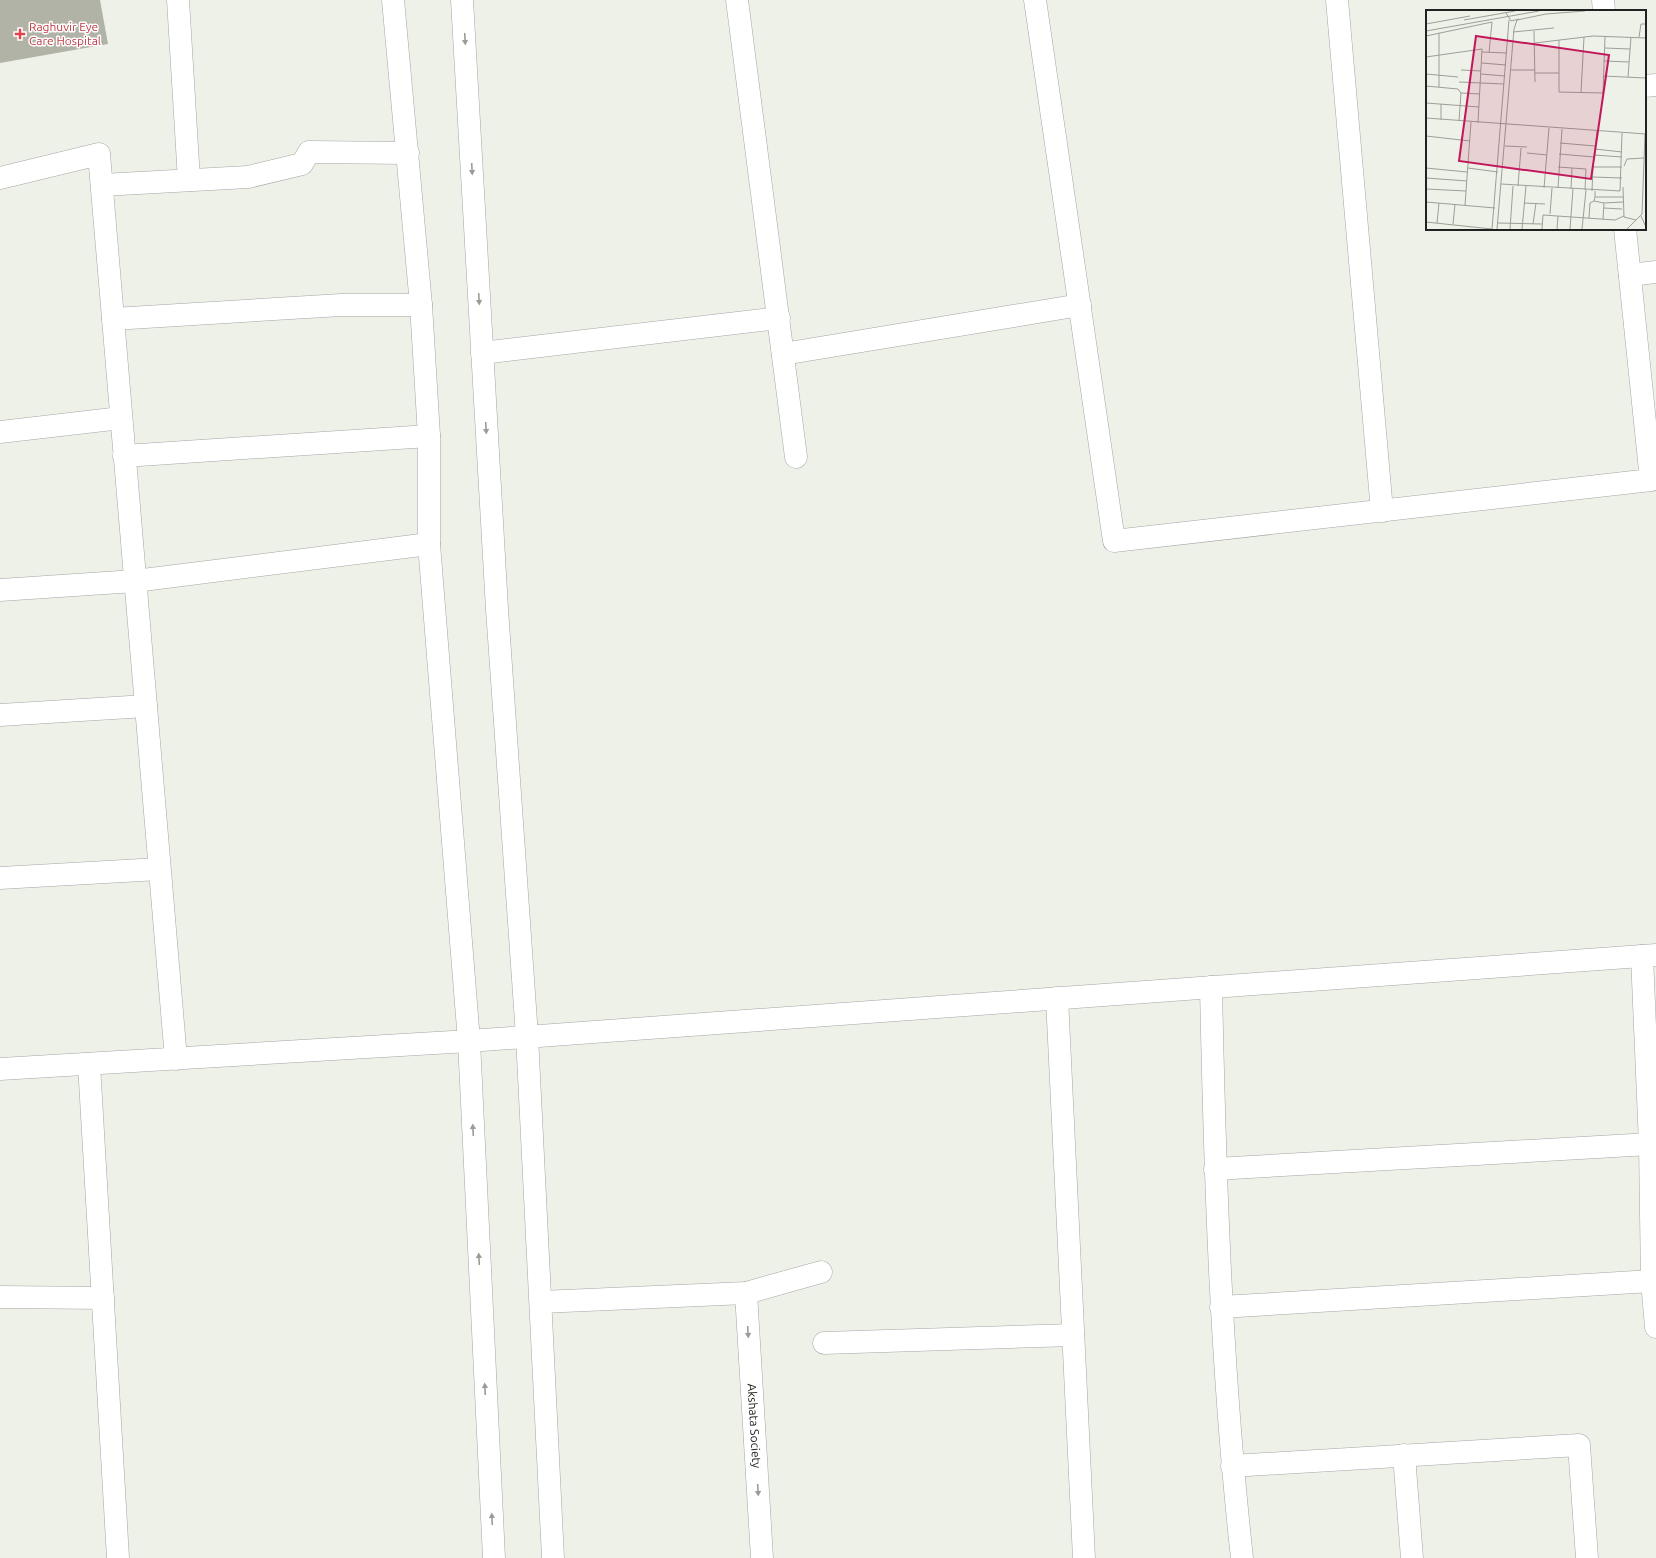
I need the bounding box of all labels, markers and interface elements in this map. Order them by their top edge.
inset map [1426,10,1646,230]
place label: Raghuvir Eye Care Hospital [29,20,101,47]
marker: Raghuvir Eye Care Hospital [14,28,26,40]
one-way arrow [461,33,468,45]
one-way arrow [468,163,475,175]
one-way arrow [476,293,482,306]
one-way arrow [483,422,490,434]
one-way arrow [470,1123,476,1136]
one-way arrow [476,1252,482,1265]
one-way arrow [745,1326,751,1339]
one-way arrow [482,1383,489,1395]
street label: Akshata Society [745,1383,764,1469]
one-way arrow [754,1484,761,1496]
one-way arrow [489,1512,495,1525]

